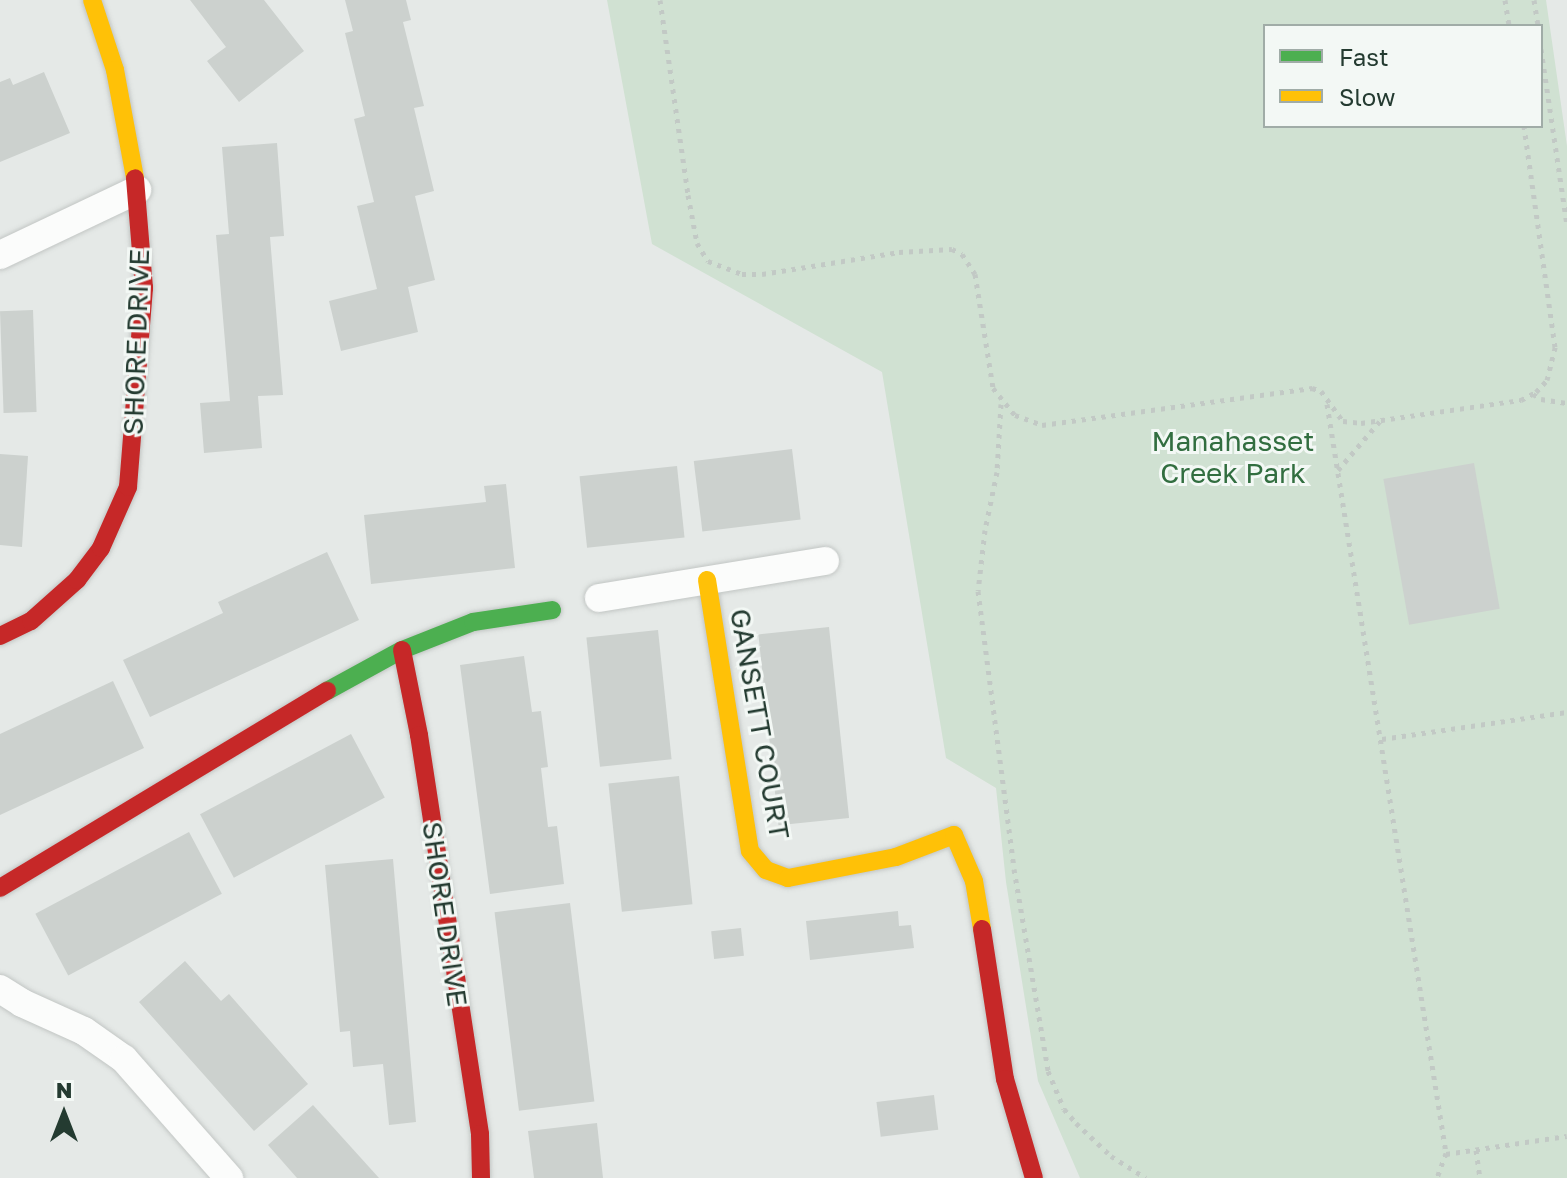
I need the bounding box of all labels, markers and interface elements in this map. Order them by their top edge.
legend [1263,24,1543,128]
text: Fast [1339,42,1389,71]
text: Slow [1339,82,1395,111]
street label: SHORE DRIVE [116,248,156,436]
park label: Manahasset Creek Park [1151,424,1315,490]
street label: GANSETT COURT [723,606,797,842]
street label: SHORE DRIVE [415,819,475,1009]
north arrow [24,1074,104,1154]
text: N [56,1076,72,1103]

